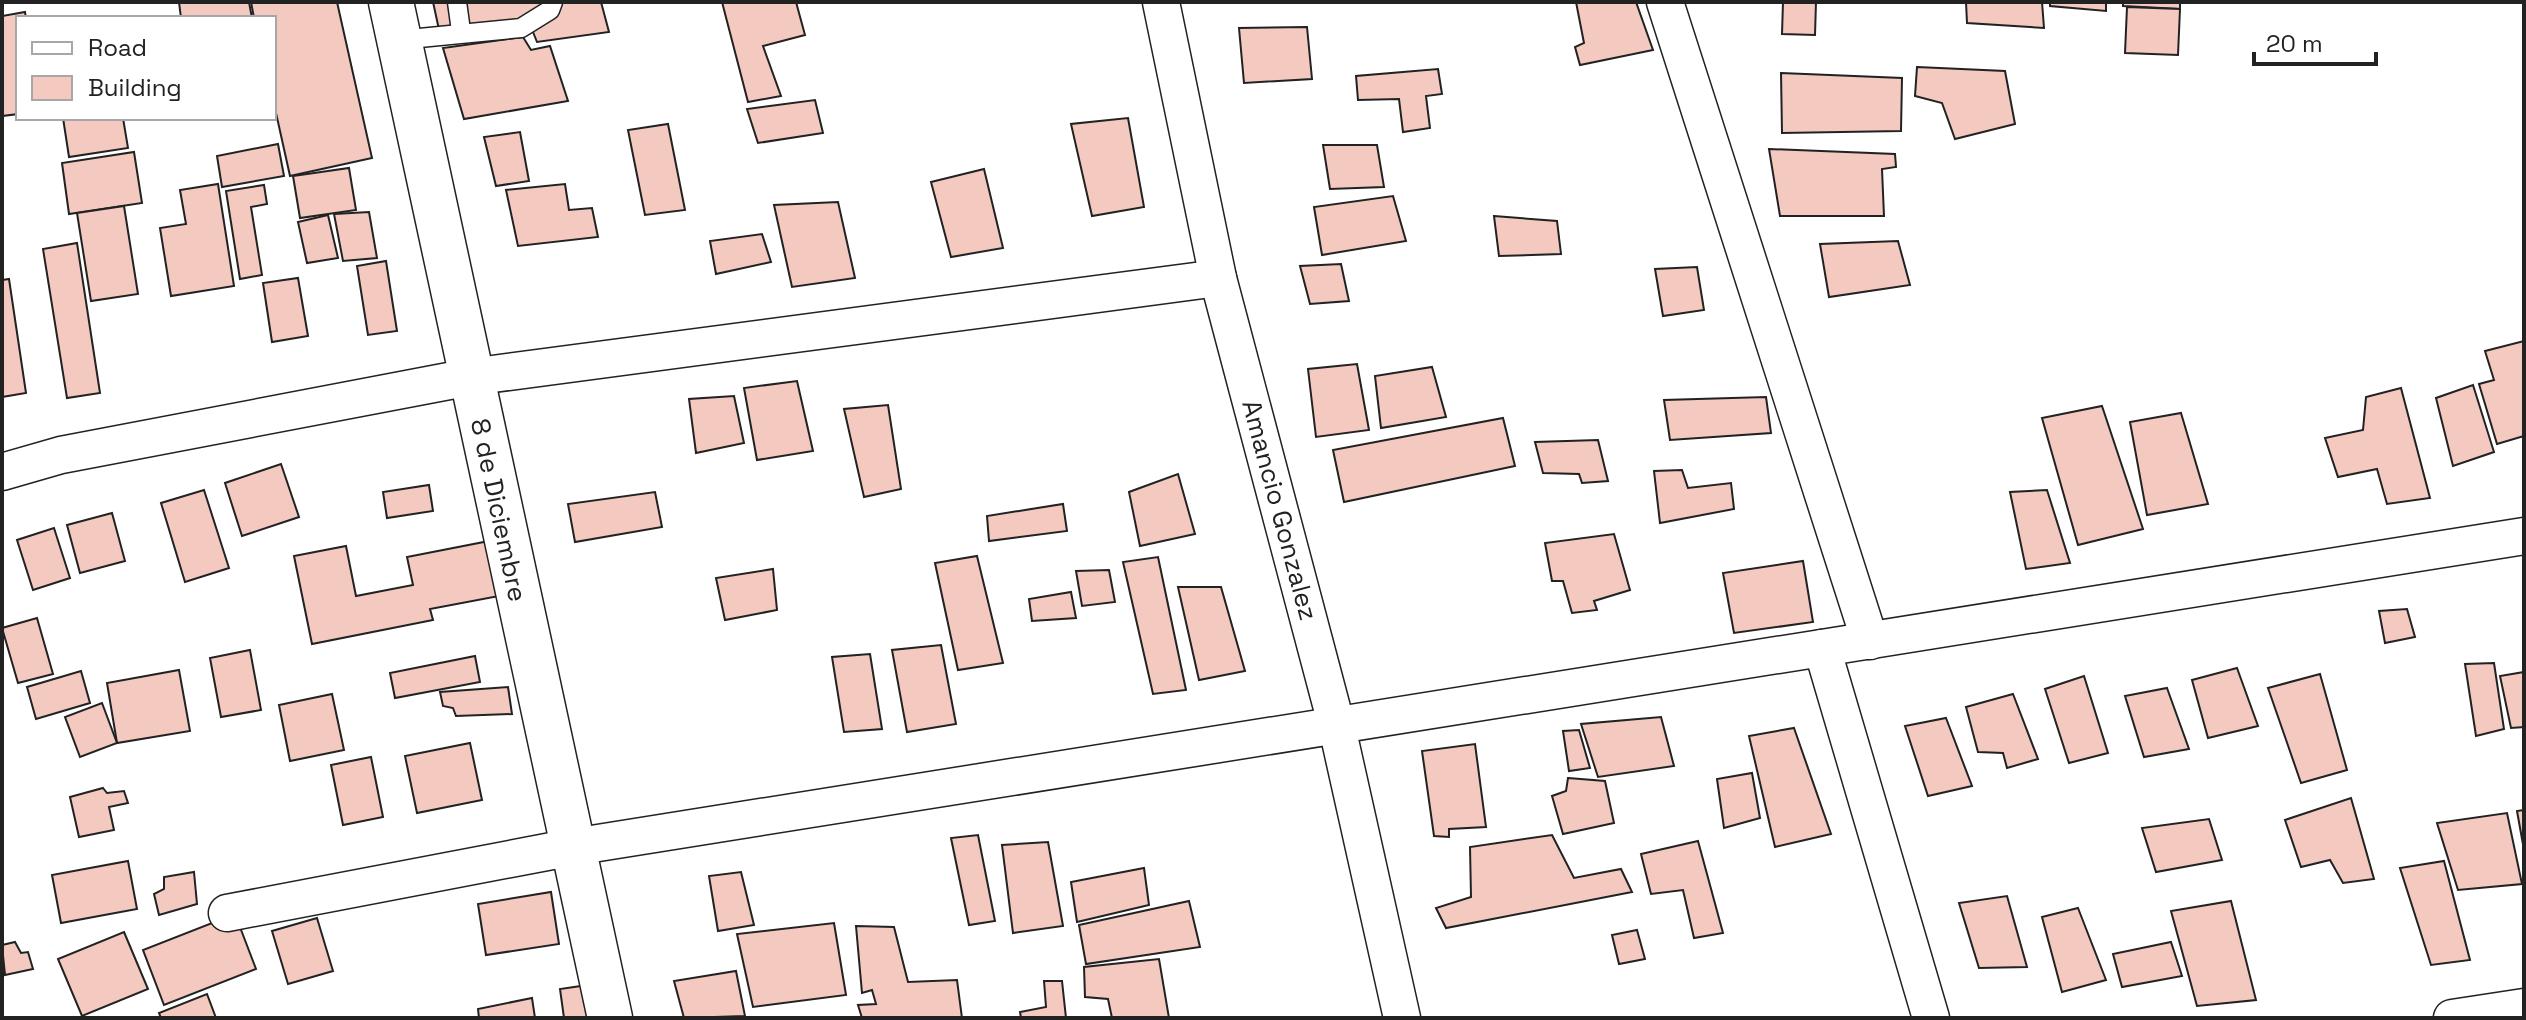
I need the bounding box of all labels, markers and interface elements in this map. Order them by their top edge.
legend [16,16,276,120]
scale bar [2254,16,2376,66]
text: 20 m [2266,28,2323,59]
text: Road [88,32,147,63]
text: Building [88,72,182,103]
street label: Amancio Gonzalez [1234,396,1326,624]
street label: 8 de Diciembre [463,415,535,605]

